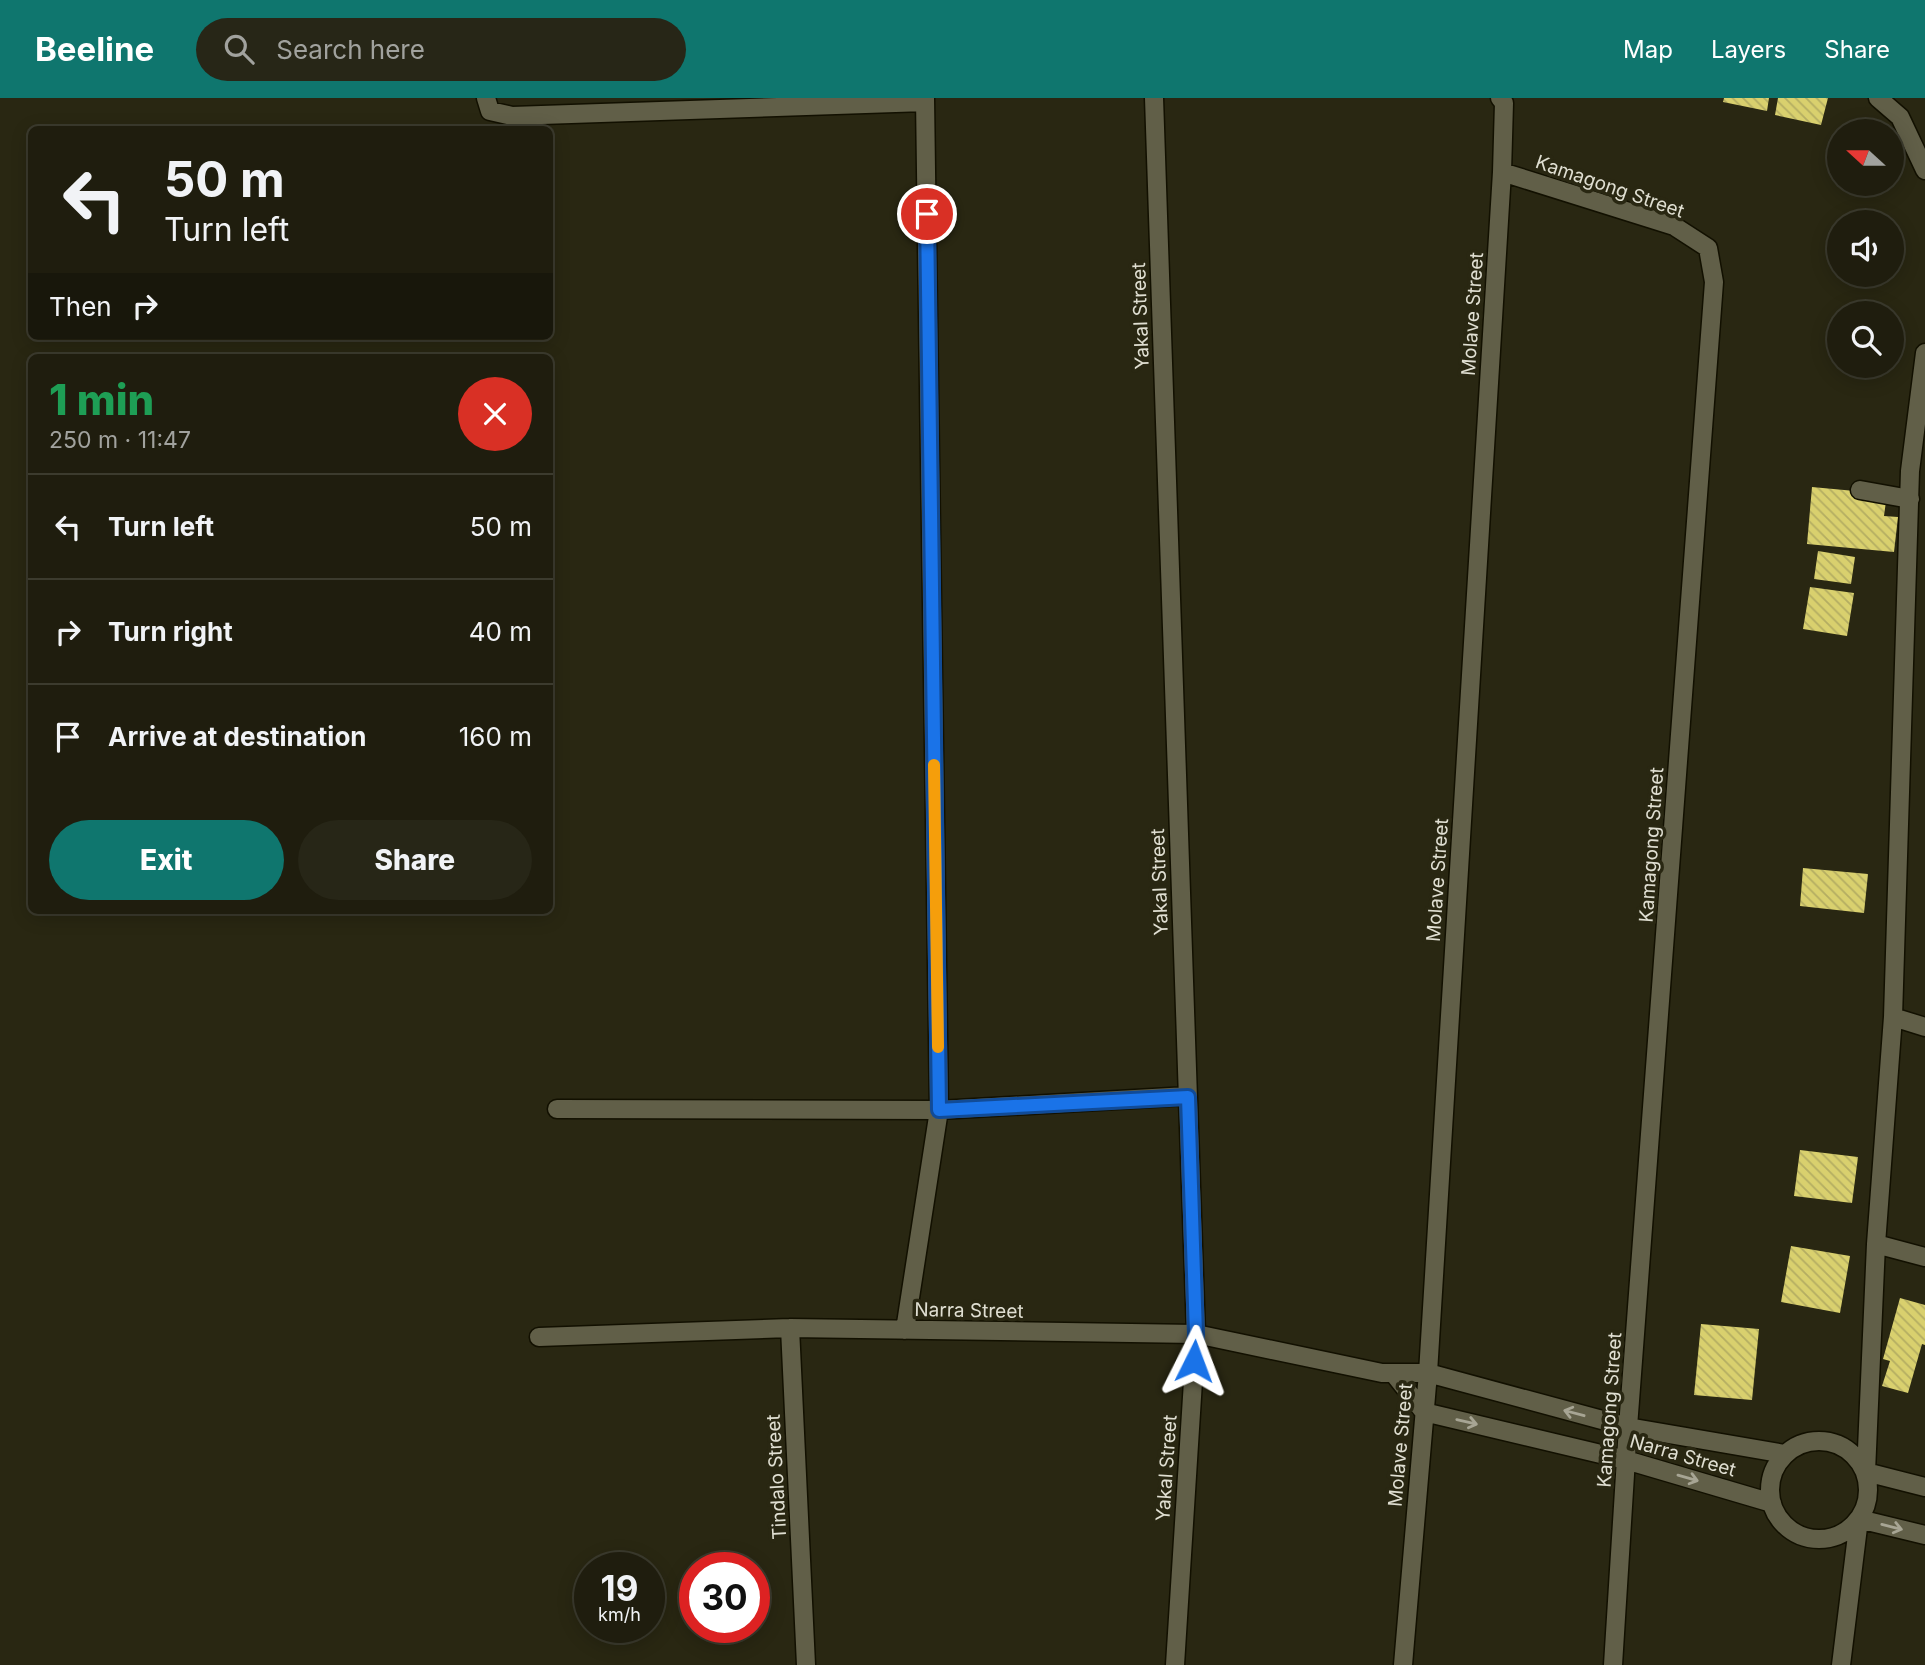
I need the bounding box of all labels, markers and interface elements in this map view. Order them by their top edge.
search box [196,18,686,81]
text: Beeline [35,29,154,69]
icon: search [220,30,258,68]
text: Search here [276,34,425,65]
text: Map [1623,35,1673,64]
text: Layers [1711,35,1786,64]
text: Share [1824,35,1890,64]
north arrow [1827,119,1904,196]
map controls [1827,119,1904,378]
text: 50 m [164,150,285,209]
street label: Kamagong Street [1533,150,1687,223]
icon: left [49,154,140,245]
pin [897,184,957,244]
icon: arrive [908,195,946,233]
text: Turn left [164,210,289,249]
button: sound [1827,210,1904,287]
street label: Molave Street [1457,251,1488,377]
street label: Yakal Street [1127,262,1154,370]
icon: right [126,287,164,325]
text: Then [49,291,112,322]
button: search [1827,301,1904,378]
text: 1 min [49,374,154,425]
button: close [458,377,532,451]
text: 250 m · 11:47 [49,426,191,454]
icon: left [49,508,87,546]
text: Turn left [108,511,214,542]
text: 50 m [470,511,532,542]
icon: right [49,613,87,651]
text: Turn right [108,616,233,647]
text: 40 m [469,616,532,647]
icon: arrive [49,718,87,756]
text: Arrive at destination [108,721,367,752]
text: 160 m [459,721,532,752]
street label: Kamagong Street [1635,767,1668,923]
street label: Molave Street [1422,817,1453,943]
button: Exit [49,820,284,900]
button: Share [298,820,532,900]
street label: Yakal Street [1146,828,1173,936]
street label: Narra Street [914,1298,1024,1323]
position arrow [1157,1324,1231,1398]
street label: Kamagong Street [1593,1332,1626,1488]
street label: Molave Street [1384,1382,1417,1508]
one-way arrow [1563,1406,1586,1419]
street label: Tindalo Street [762,1414,791,1540]
street label: Yakal Street [1151,1414,1182,1522]
one-way arrow [1455,1416,1478,1429]
street label: Narra Street [1627,1429,1739,1482]
one-way arrow [1676,1473,1698,1486]
one-way arrow [1880,1521,1903,1534]
speed limit sign: 30 [679,1552,770,1643]
text: 19 [601,1567,638,1609]
text: km/h [598,1604,641,1625]

